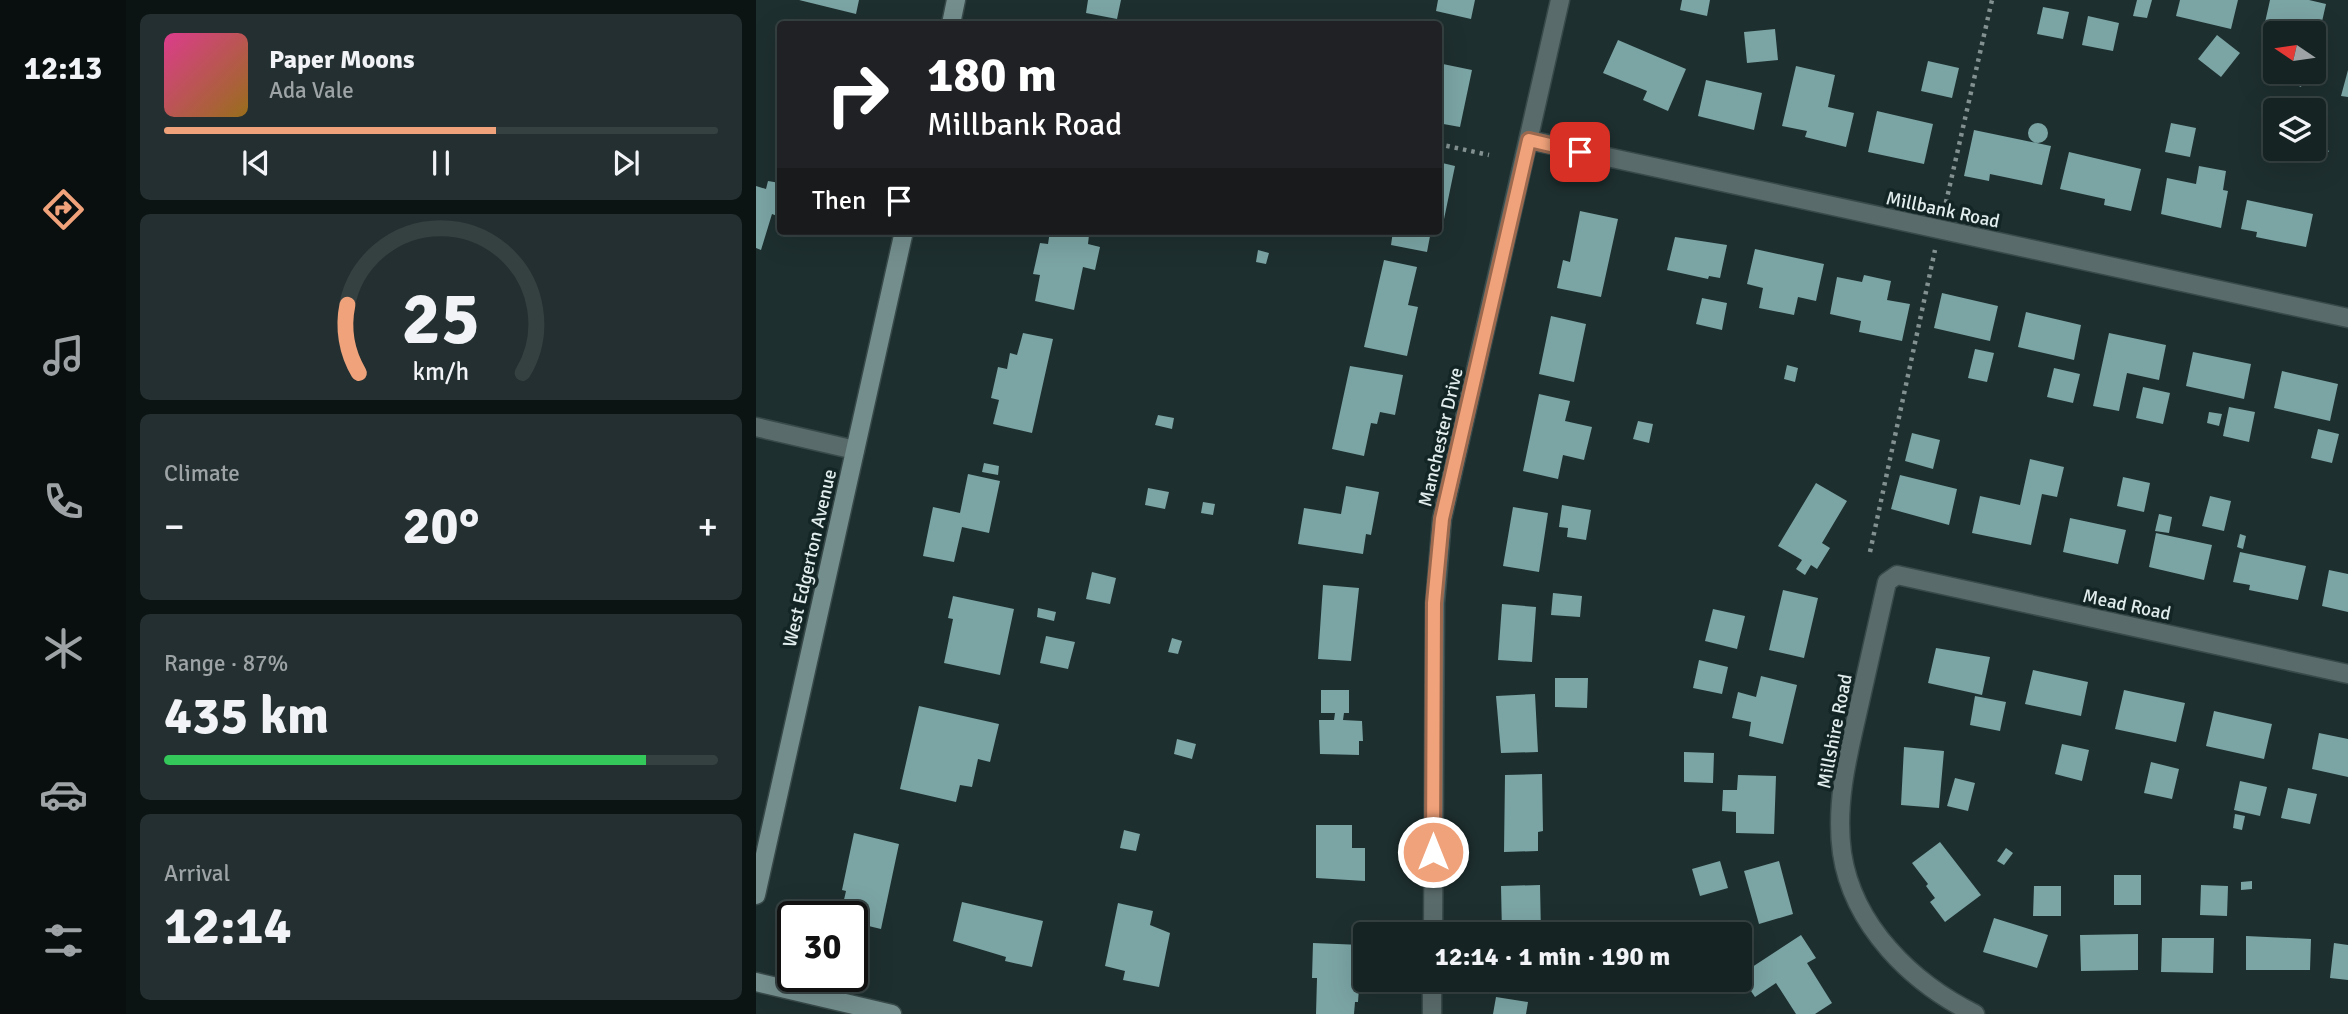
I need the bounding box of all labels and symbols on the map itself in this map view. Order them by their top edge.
north arrow [2263,21,2326,84]
pin [1550,122,1610,182]
street label: Millbank Road [1884,186,2002,234]
street label: Manchester Drive [1413,365,1469,509]
street label: West Edgerton Avenue [778,467,842,650]
street label: Mead Road [2081,584,2173,626]
street label: Millshire Road [1812,672,1858,791]
position arrow [1396,815,1470,889]
speed limit sign: 30 [777,901,868,992]

